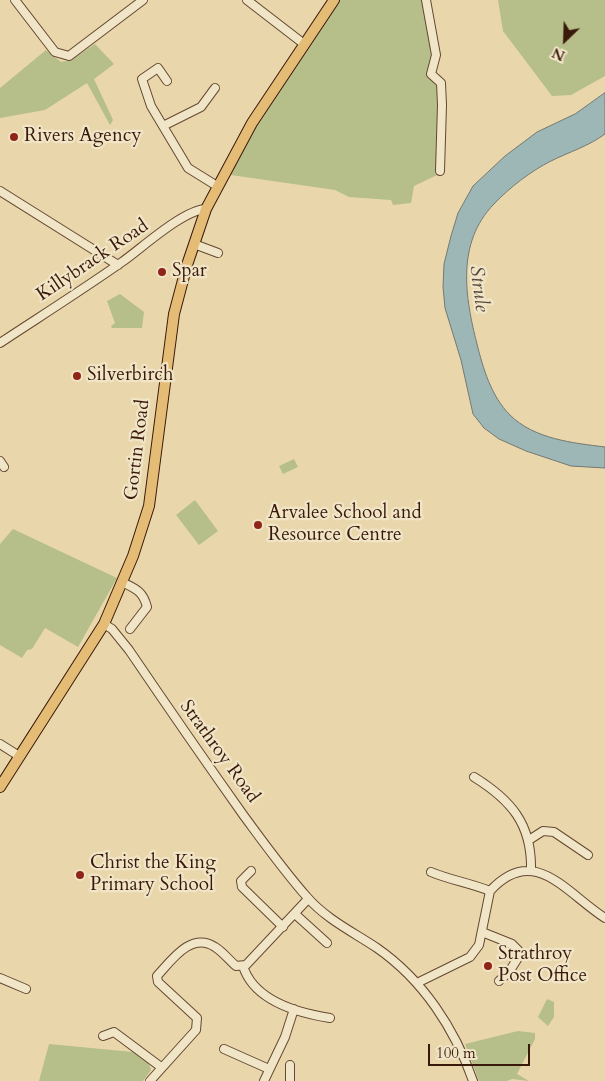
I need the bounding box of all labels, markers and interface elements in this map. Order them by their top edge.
north arrow [540,15,590,65]
text: N [549,43,568,65]
place label: Rivers Agency [24,126,141,148]
marker: Rivers Agency [8,131,20,143]
street label: Killybrack Road [33,215,153,307]
place label: Spar [172,261,207,283]
water label: Strule [463,264,493,314]
marker: Spar [156,266,168,278]
place label: Silverbirch [87,365,173,387]
marker: Silverbirch [71,370,83,382]
street label: Gortin Road [121,398,155,502]
place label: Arvalee School and Resource Centre [268,503,422,547]
marker: Arvalee School and Resource Centre [252,519,264,531]
street label: Strathroy Road [174,696,264,808]
place label: Christ the King Primary School [90,853,216,897]
marker: Christ the King Primary School [74,869,86,881]
place label: Strathroy Post Office [498,944,587,988]
marker: Strathroy Post Office [482,960,494,972]
scale bar [430,1034,532,1066]
text: 100 m [436,1043,476,1063]

